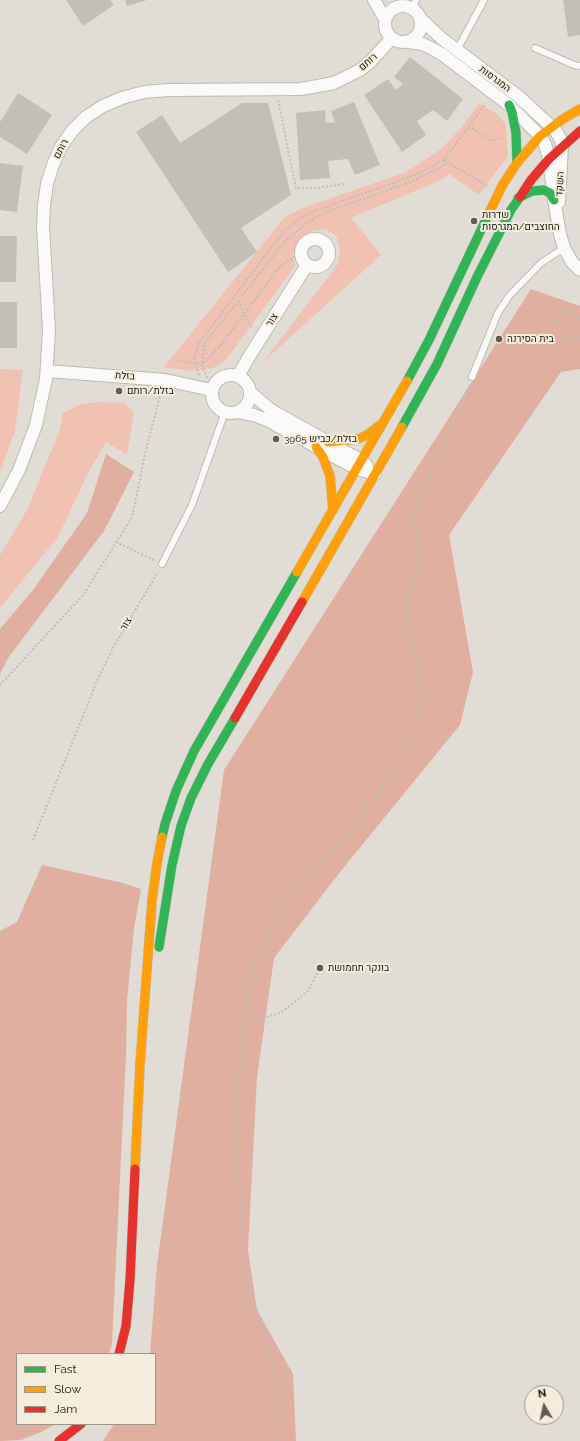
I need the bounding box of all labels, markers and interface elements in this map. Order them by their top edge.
street label: רותם [356,51,380,73]
street label: המגרסות [477,63,513,95]
street label: רותם [51,137,71,161]
street label: השקד [553,171,567,197]
place label: שדרות החוצבים/המגרסות [482,209,560,232]
marker: שדרות החוצבים/המגרסות [469,216,479,226]
street label: צור [263,311,281,329]
place label: בית הסירנה [507,333,554,345]
marker: בית הסירנה [494,334,504,344]
street label: בזלת [115,369,135,383]
place label: בזלת/רותם [127,385,174,397]
marker: בזלת/רותם [114,386,124,396]
place label: בזלת/כביש 3965 [284,433,357,445]
marker: בזלת/כביש 3965 [271,434,281,444]
street label: צור [117,615,135,633]
place label: בונקר תחמושת [328,962,389,974]
marker: בונקר תחמושת [315,963,325,973]
legend [16,1353,156,1425]
text: Fast [54,1362,77,1376]
text: Slow [54,1382,81,1396]
north arrow [524,1385,564,1425]
text: N [537,1387,547,1401]
text: Jam [54,1402,77,1416]

